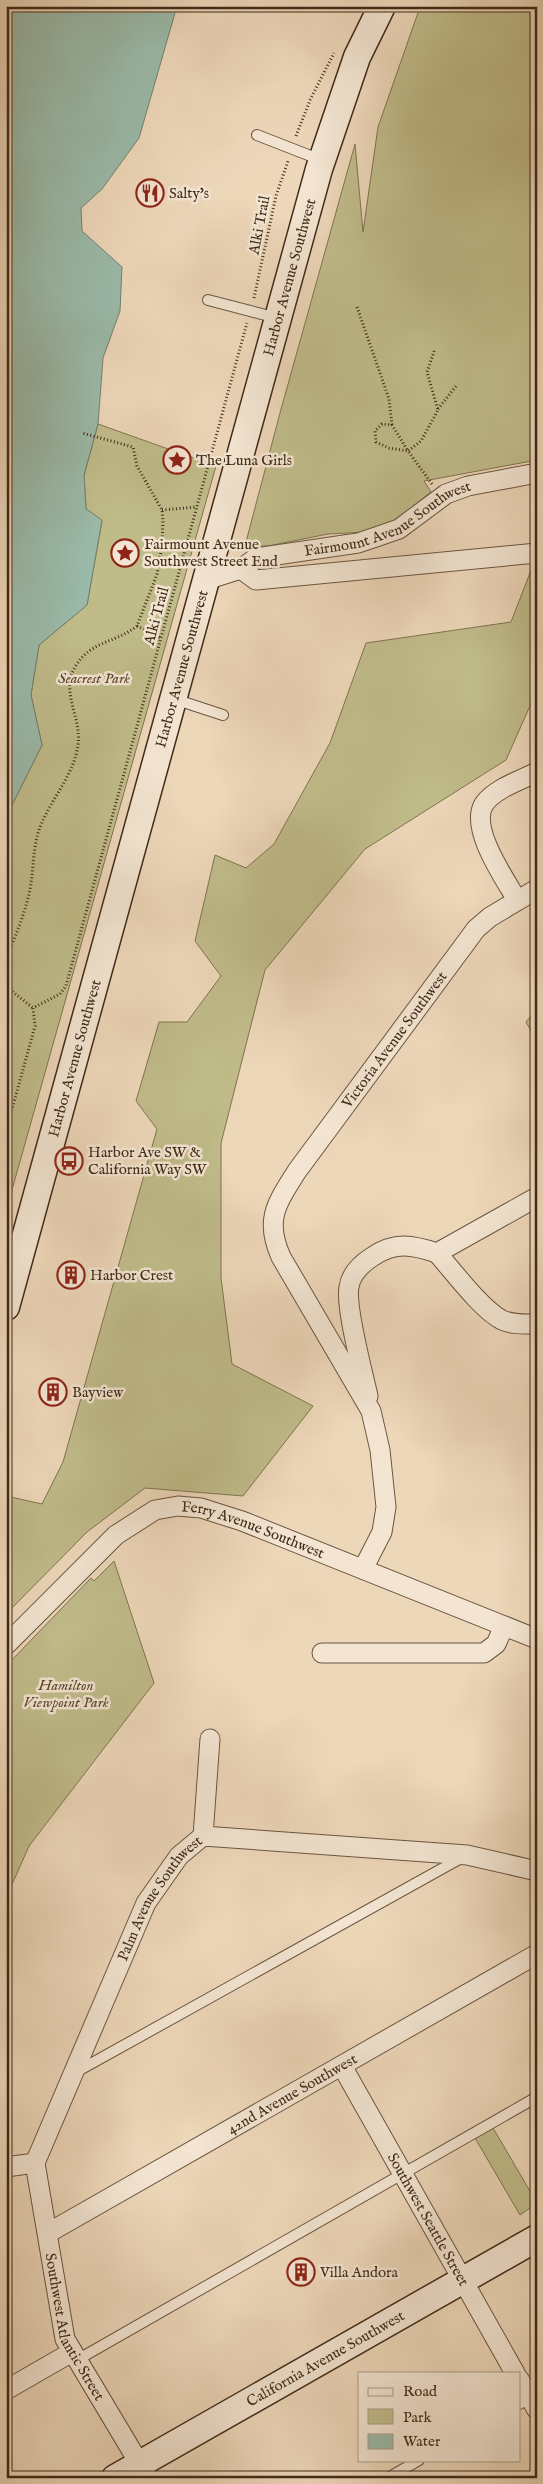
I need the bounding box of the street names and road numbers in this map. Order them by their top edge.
street label: Alki Trail [244,193,275,257]
street label: Harbor Avenue Southwest [259,197,320,358]
street label: Fairmount Avenue Southwest [303,477,473,561]
street label: Alki Trail [139,584,174,648]
street label: Harbor Avenue Southwest [151,588,213,750]
street label: Victoria Avenue Southwest [337,968,451,1113]
street label: Harbor Avenue Southwest [44,978,106,1139]
street label: Ferry Avenue Southwest [181,1497,327,1563]
street label: Palm Avenue Southwest [113,1832,206,1964]
street label: 42nd Avenue Southwest [224,2050,361,2139]
street label: Southwest Seattle Street [383,2150,473,2289]
street label: Southwest Atlantic Street [41,2252,109,2404]
street label: California Avenue Southwest [243,2306,408,2411]

